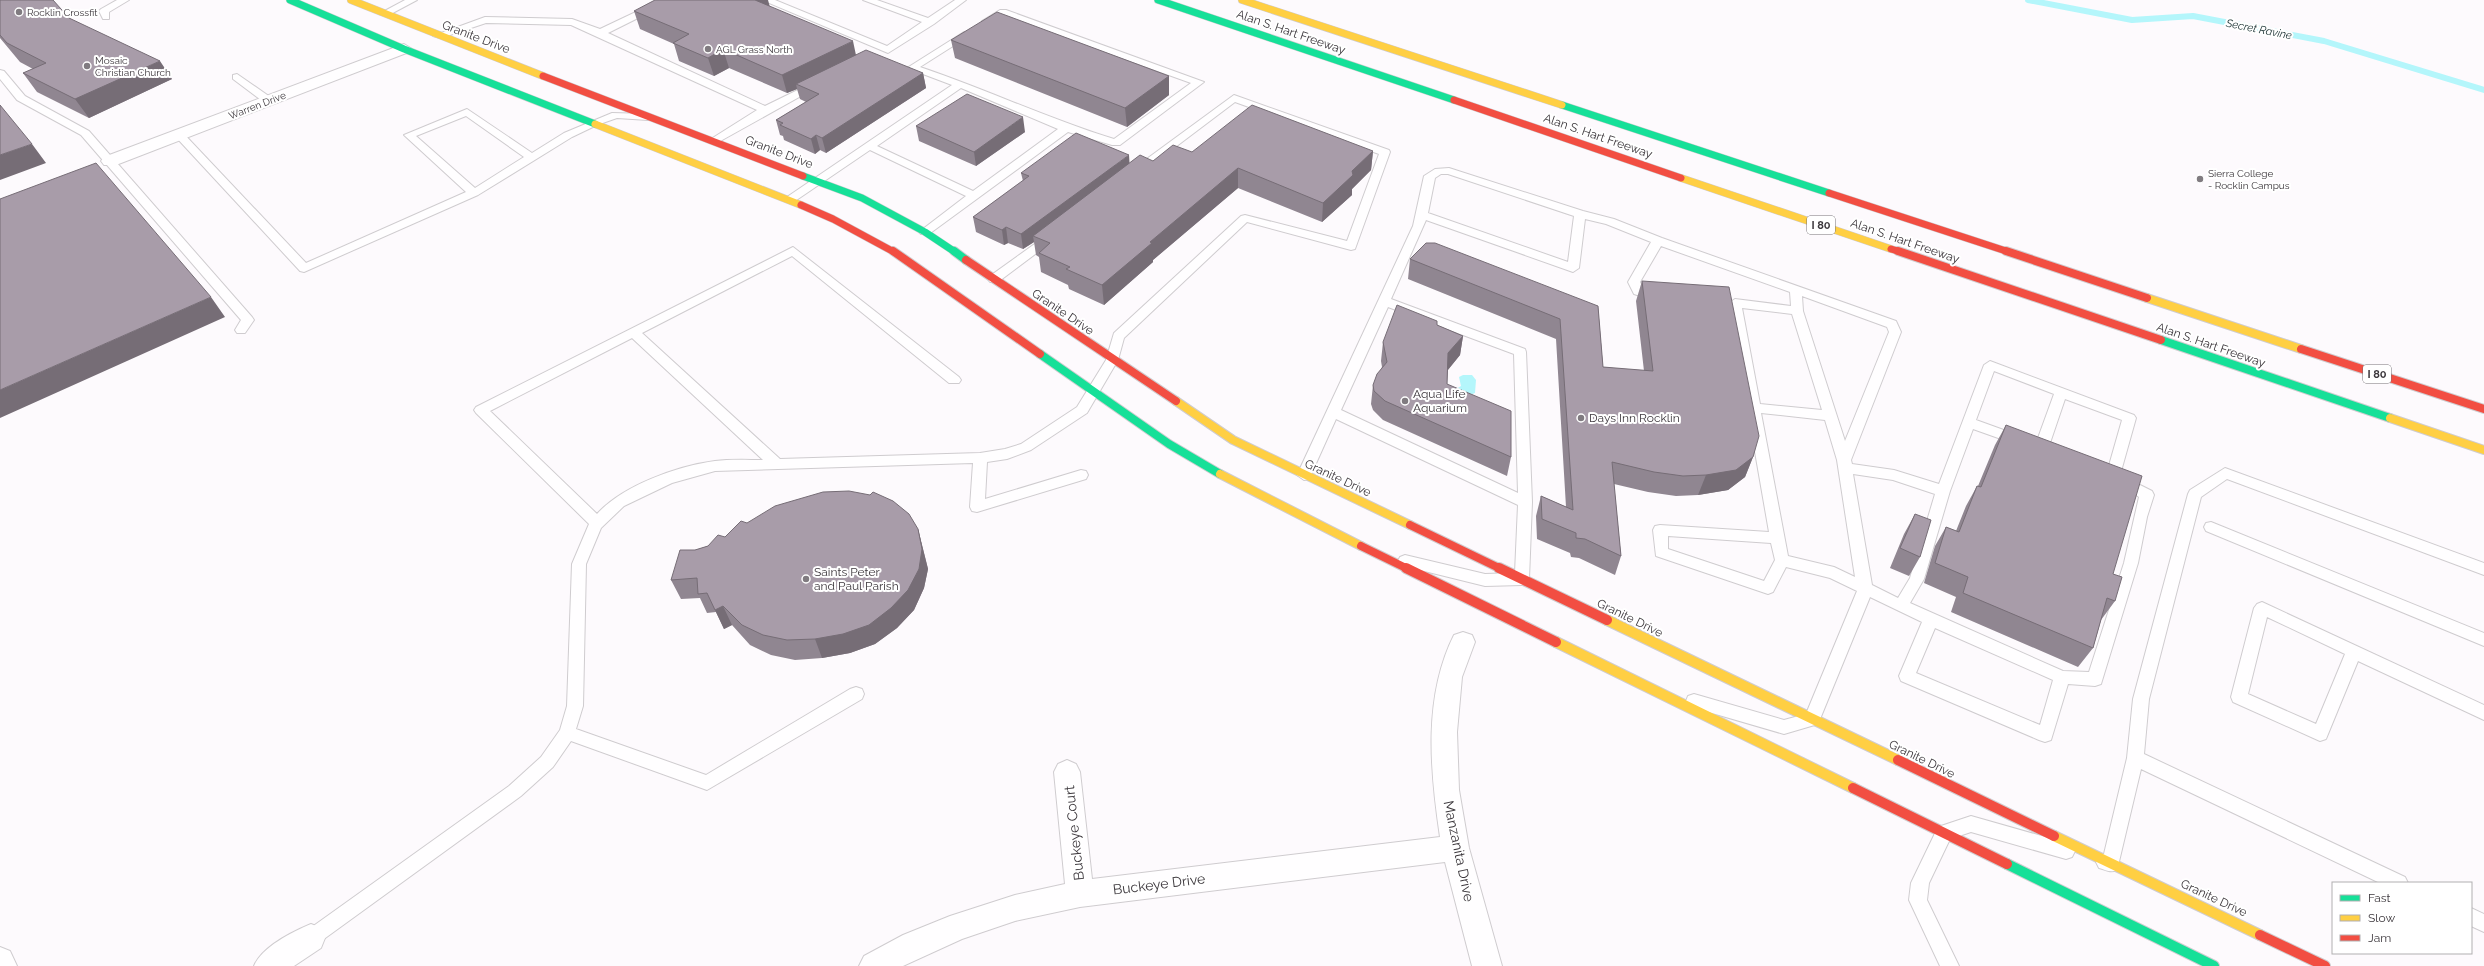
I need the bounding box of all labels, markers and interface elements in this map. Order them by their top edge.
marker: Rocklin Crossfit [14,7,24,17]
place label: Rocklin Crossfit [27,7,98,18]
street label: Alan S. Hart Freeway [1235,7,1348,57]
water label: Secret Ravine [2224,17,2293,42]
street label: Granite Drive [440,18,512,56]
marker: AGL Grass North [703,44,713,54]
place label: AGL Grass North [716,44,793,55]
place label: Mosaic Christian Church [95,55,171,78]
marker: Mosaic Christian Church [82,61,92,71]
street label: Warren Drive [227,89,287,121]
street label: Alan S. Hart Freeway [1542,111,1655,161]
street label: Granite Drive [743,133,815,171]
place label: Sierra College - Rocklin Campus [2208,168,2290,191]
marker: Sierra College - Rocklin Campus [2195,174,2205,184]
road number: I 80 [1807,216,1835,234]
street label: Alan S. Hart Freeway [1849,216,1962,266]
street label: Granite Drive [1029,286,1097,338]
street label: Alan S. Hart Freeway [2155,320,2268,370]
road number: I 80 [2363,365,2391,383]
place label: Aqua Life Aquarium [1413,387,1467,415]
marker: Aqua Life Aquarium [1400,396,1410,406]
place label: Days Inn Rocklin [1589,411,1680,425]
marker: Days Inn Rocklin [1576,413,1586,423]
street label: Granite Drive [1303,457,1373,499]
place label: Saints Peter and Paul Parish [814,565,899,593]
marker: Saints Peter and Paul Parish [801,574,811,584]
street label: Granite Drive [1595,596,1665,640]
street label: Granite Drive [1887,737,1957,781]
street label: Buckeye Court [1061,784,1087,881]
street label: Manzanita Drive [1440,799,1478,903]
street label: Buckeye Drive [1112,870,1206,898]
street label: Granite Drive [2179,877,2249,919]
legend [2332,882,2472,954]
text: Fast [2368,891,2391,905]
text: Slow [2368,911,2395,925]
text: Jam [2368,931,2391,945]

